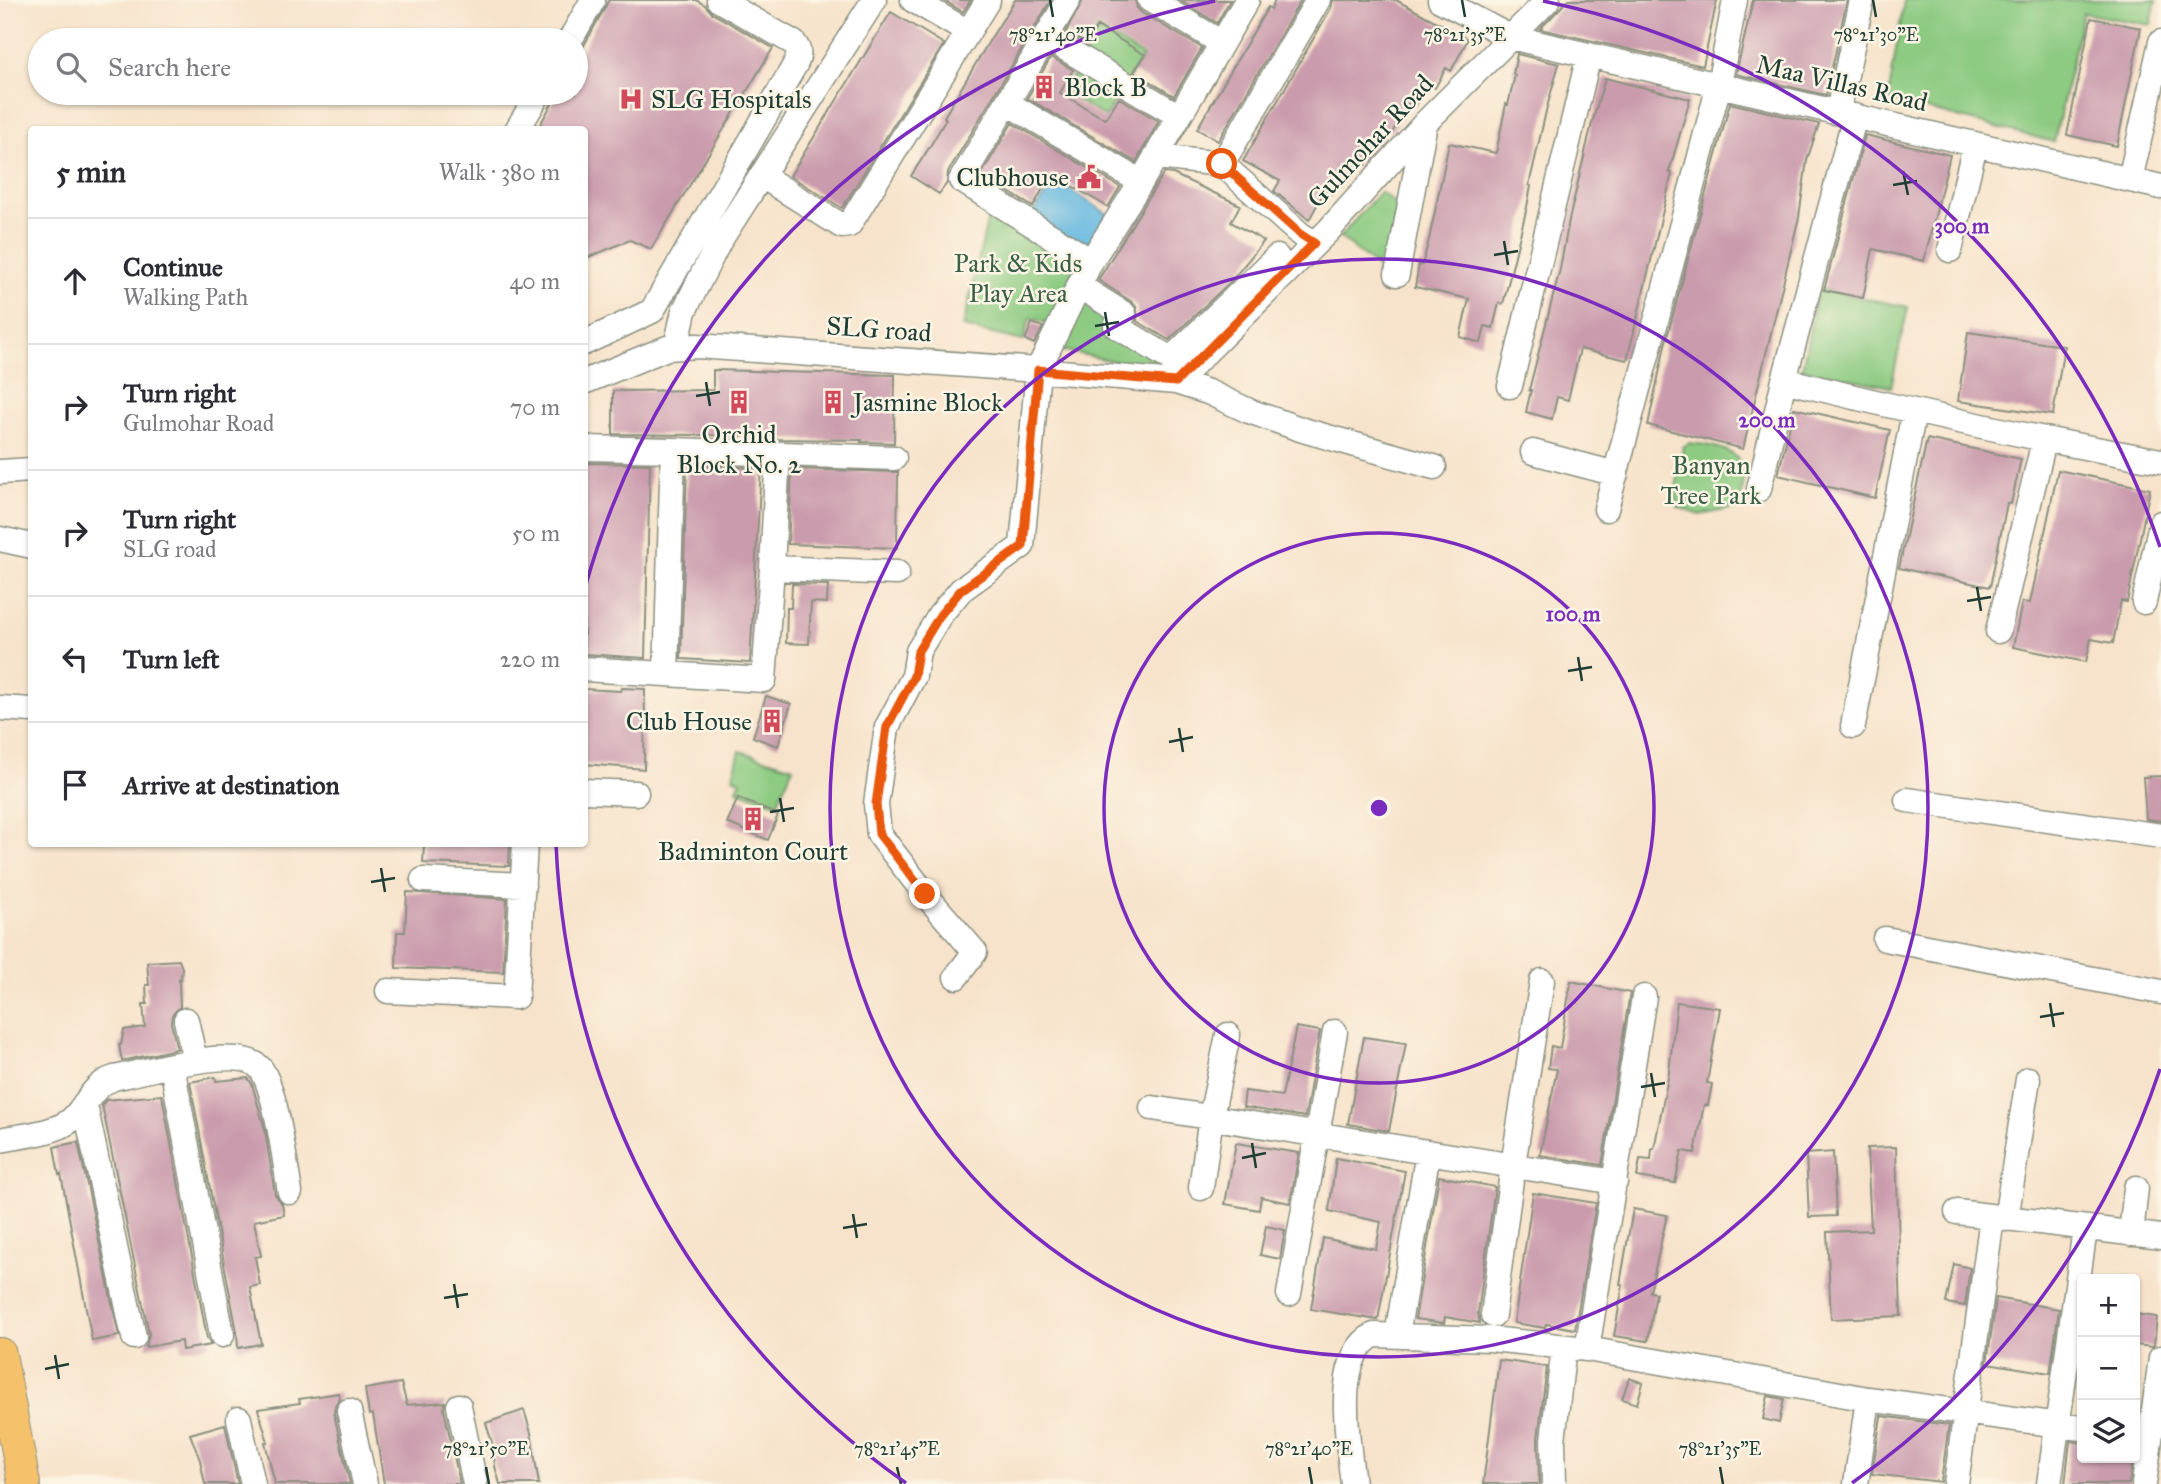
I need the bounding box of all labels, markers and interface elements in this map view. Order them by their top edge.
text: 78°21'40"E [1009,24,1097,46]
text: 78°21'35"E [1423,24,1507,46]
text: 78°21'30"E [1833,24,1919,46]
search box [28,28,588,105]
icon: search [52,48,90,86]
street label: Maa Villas Road [1753,48,1931,118]
text: Search here [108,51,231,83]
street label: Gulmohar Road [1300,68,1440,214]
place label: Block B [1064,71,1147,103]
building icon: Block B [1030,73,1058,101]
place label: SLG Hospitals [651,83,811,115]
hospital icon: SLG Hospitals [617,85,645,113]
route start [1206,148,1237,179]
text: 5 min [56,154,126,190]
text: Walk · 380 m [439,158,560,186]
place label: Clubhouse [956,161,1069,193]
public building icon: Clubhouse [1075,163,1103,191]
text: 300 m [1934,213,1990,239]
park label: Park & Kids Play Area [954,247,1082,309]
text: Continue [123,251,223,283]
icon: ahead [56,262,94,300]
text: 40 m [510,267,560,295]
text: Walking Path [123,283,248,311]
street label: SLG road [825,309,933,349]
text: Turn right [123,377,236,409]
place label: Jasmine Block [850,386,1004,418]
icon: right [56,388,94,426]
building icon: Orchid Block No. 2 [725,388,753,416]
building icon: Jasmine Block [819,388,847,416]
text: 70 m [510,393,560,421]
text: 200 m [1739,407,1796,433]
text: Gulmohar Road [123,409,274,437]
place label: Orchid Block No. 2 [677,418,802,480]
park label: Banyan Tree Park [1660,449,1762,511]
text: Turn right [123,503,236,535]
icon: right [56,514,94,552]
text: 50 m [512,519,560,547]
text: SLG road [123,535,217,563]
text: 100 m [1546,601,1601,627]
icon: left [56,640,94,678]
text: Turn left [123,643,219,675]
text: 220 m [500,645,560,673]
place label: Club House [626,705,752,737]
building icon: Club House [758,707,786,735]
icon: arrive [56,766,94,804]
text: Arrive at destination [123,769,340,801]
centre of rings [1367,796,1391,820]
building icon: Badminton Court [739,805,767,833]
place label: Badminton Court [658,835,848,867]
route end [909,878,940,909]
map controls [2077,1274,2140,1463]
button: + [2077,1274,2140,1337]
button: − [2077,1337,2140,1400]
button: layers [2077,1400,2140,1463]
text: 78°21'50"E [443,1438,529,1460]
text: 78°21'45"E [854,1438,940,1460]
text: 78°21'40"E [1265,1438,1353,1460]
text: 78°21'35"E [1678,1438,1762,1460]

